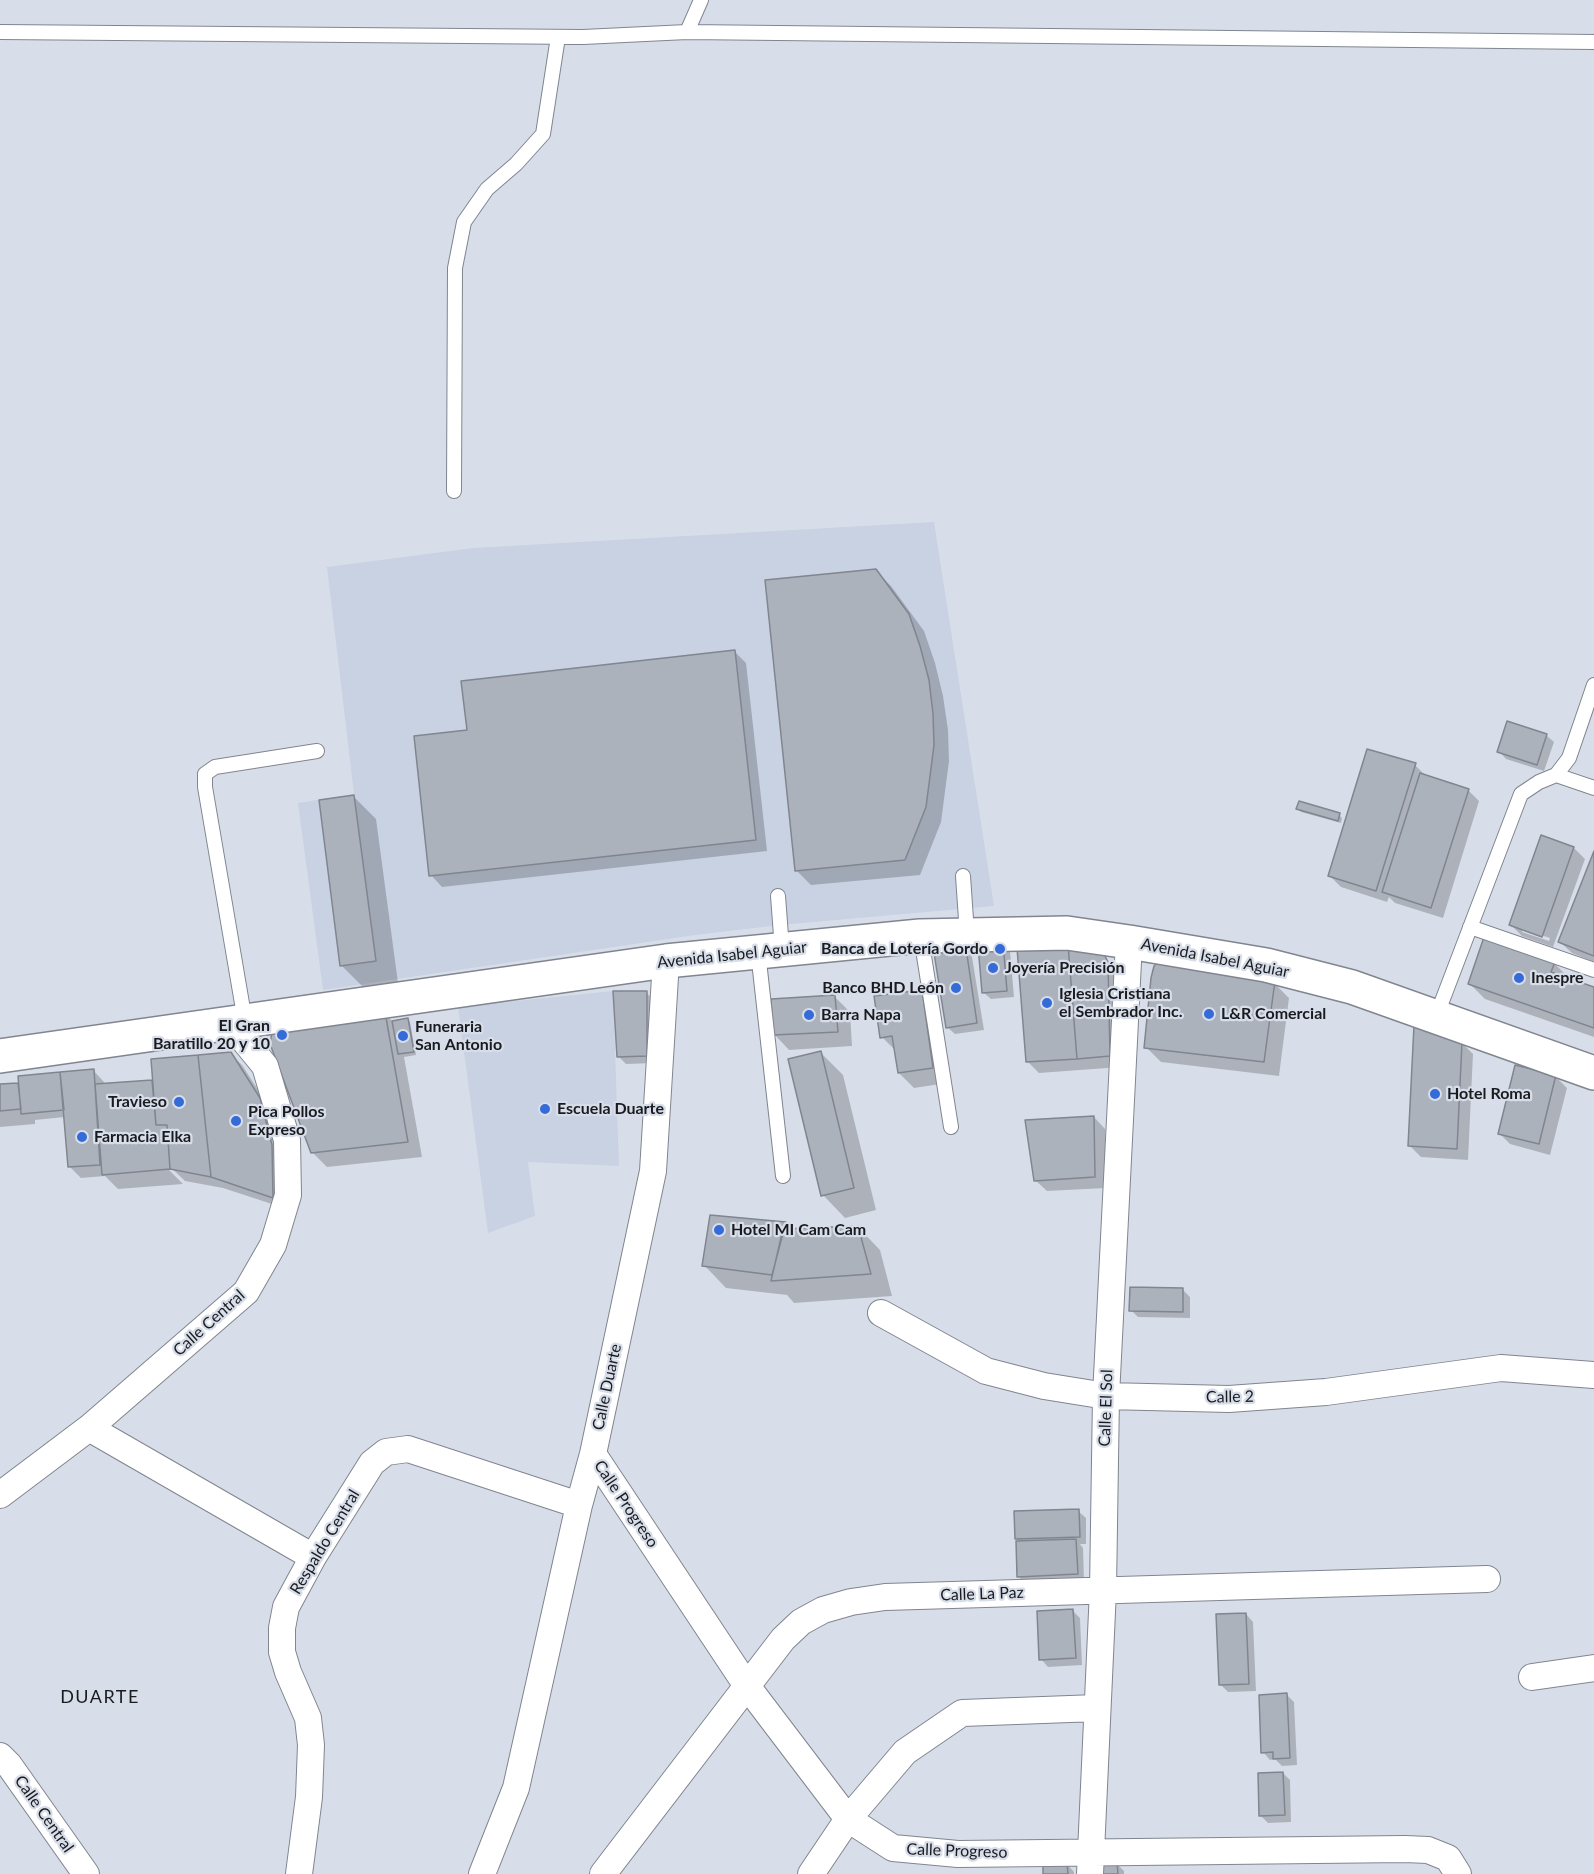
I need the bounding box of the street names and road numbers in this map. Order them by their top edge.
street label: Avenida Isabel Aguiar [1139,934,1291,982]
street label: Avenida Isabel Aguiar [656,938,808,972]
street label: Calle Central [169,1286,249,1360]
street label: Calle Duarte [589,1342,625,1432]
street label: Calle El Sol [1095,1369,1117,1447]
street label: Calle 2 [1206,1387,1254,1407]
street label: Calle Progreso [590,1457,662,1551]
street label: Respaldo Central [286,1486,364,1598]
street label: Calle La Paz [940,1583,1024,1605]
street label: Calle Central [10,1772,78,1856]
street label: Calle Progreso [906,1840,1008,1862]

